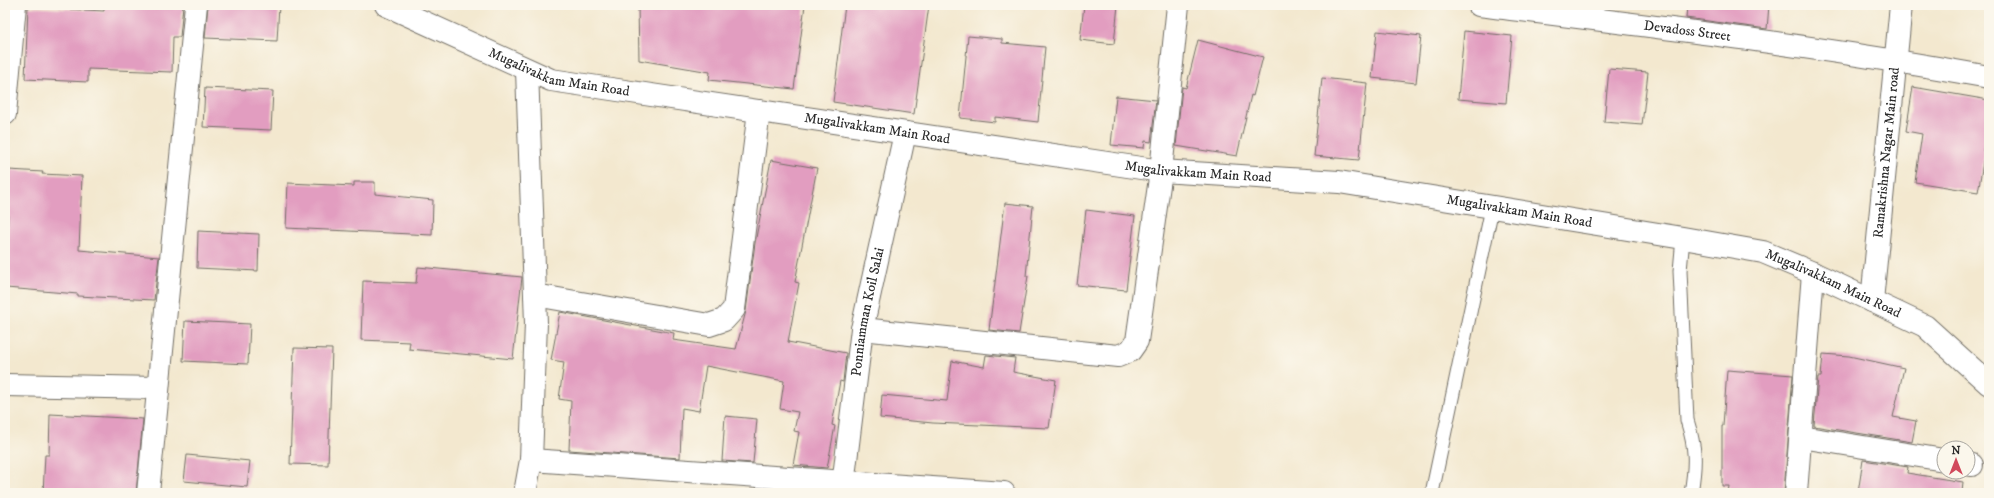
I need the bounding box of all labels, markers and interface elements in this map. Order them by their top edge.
street label: Devadoss Street [1643,17,1733,46]
street label: Mugalivakkam Main Road [486,44,631,101]
street label: Ramakrishna Nagar Main road [1869,66,1904,239]
street label: Mugalivakkam Main Road [803,109,951,148]
street label: Mugalivakkam Main Road [1123,157,1272,187]
street label: Mugalivakkam Main Road [1445,191,1593,232]
street label: Ponniamman Koil Salai [847,245,889,377]
street label: Mugalivakkam Main Road [1763,245,1904,322]
north arrow [1936,440,1976,480]
text: N [1951,444,1961,458]

